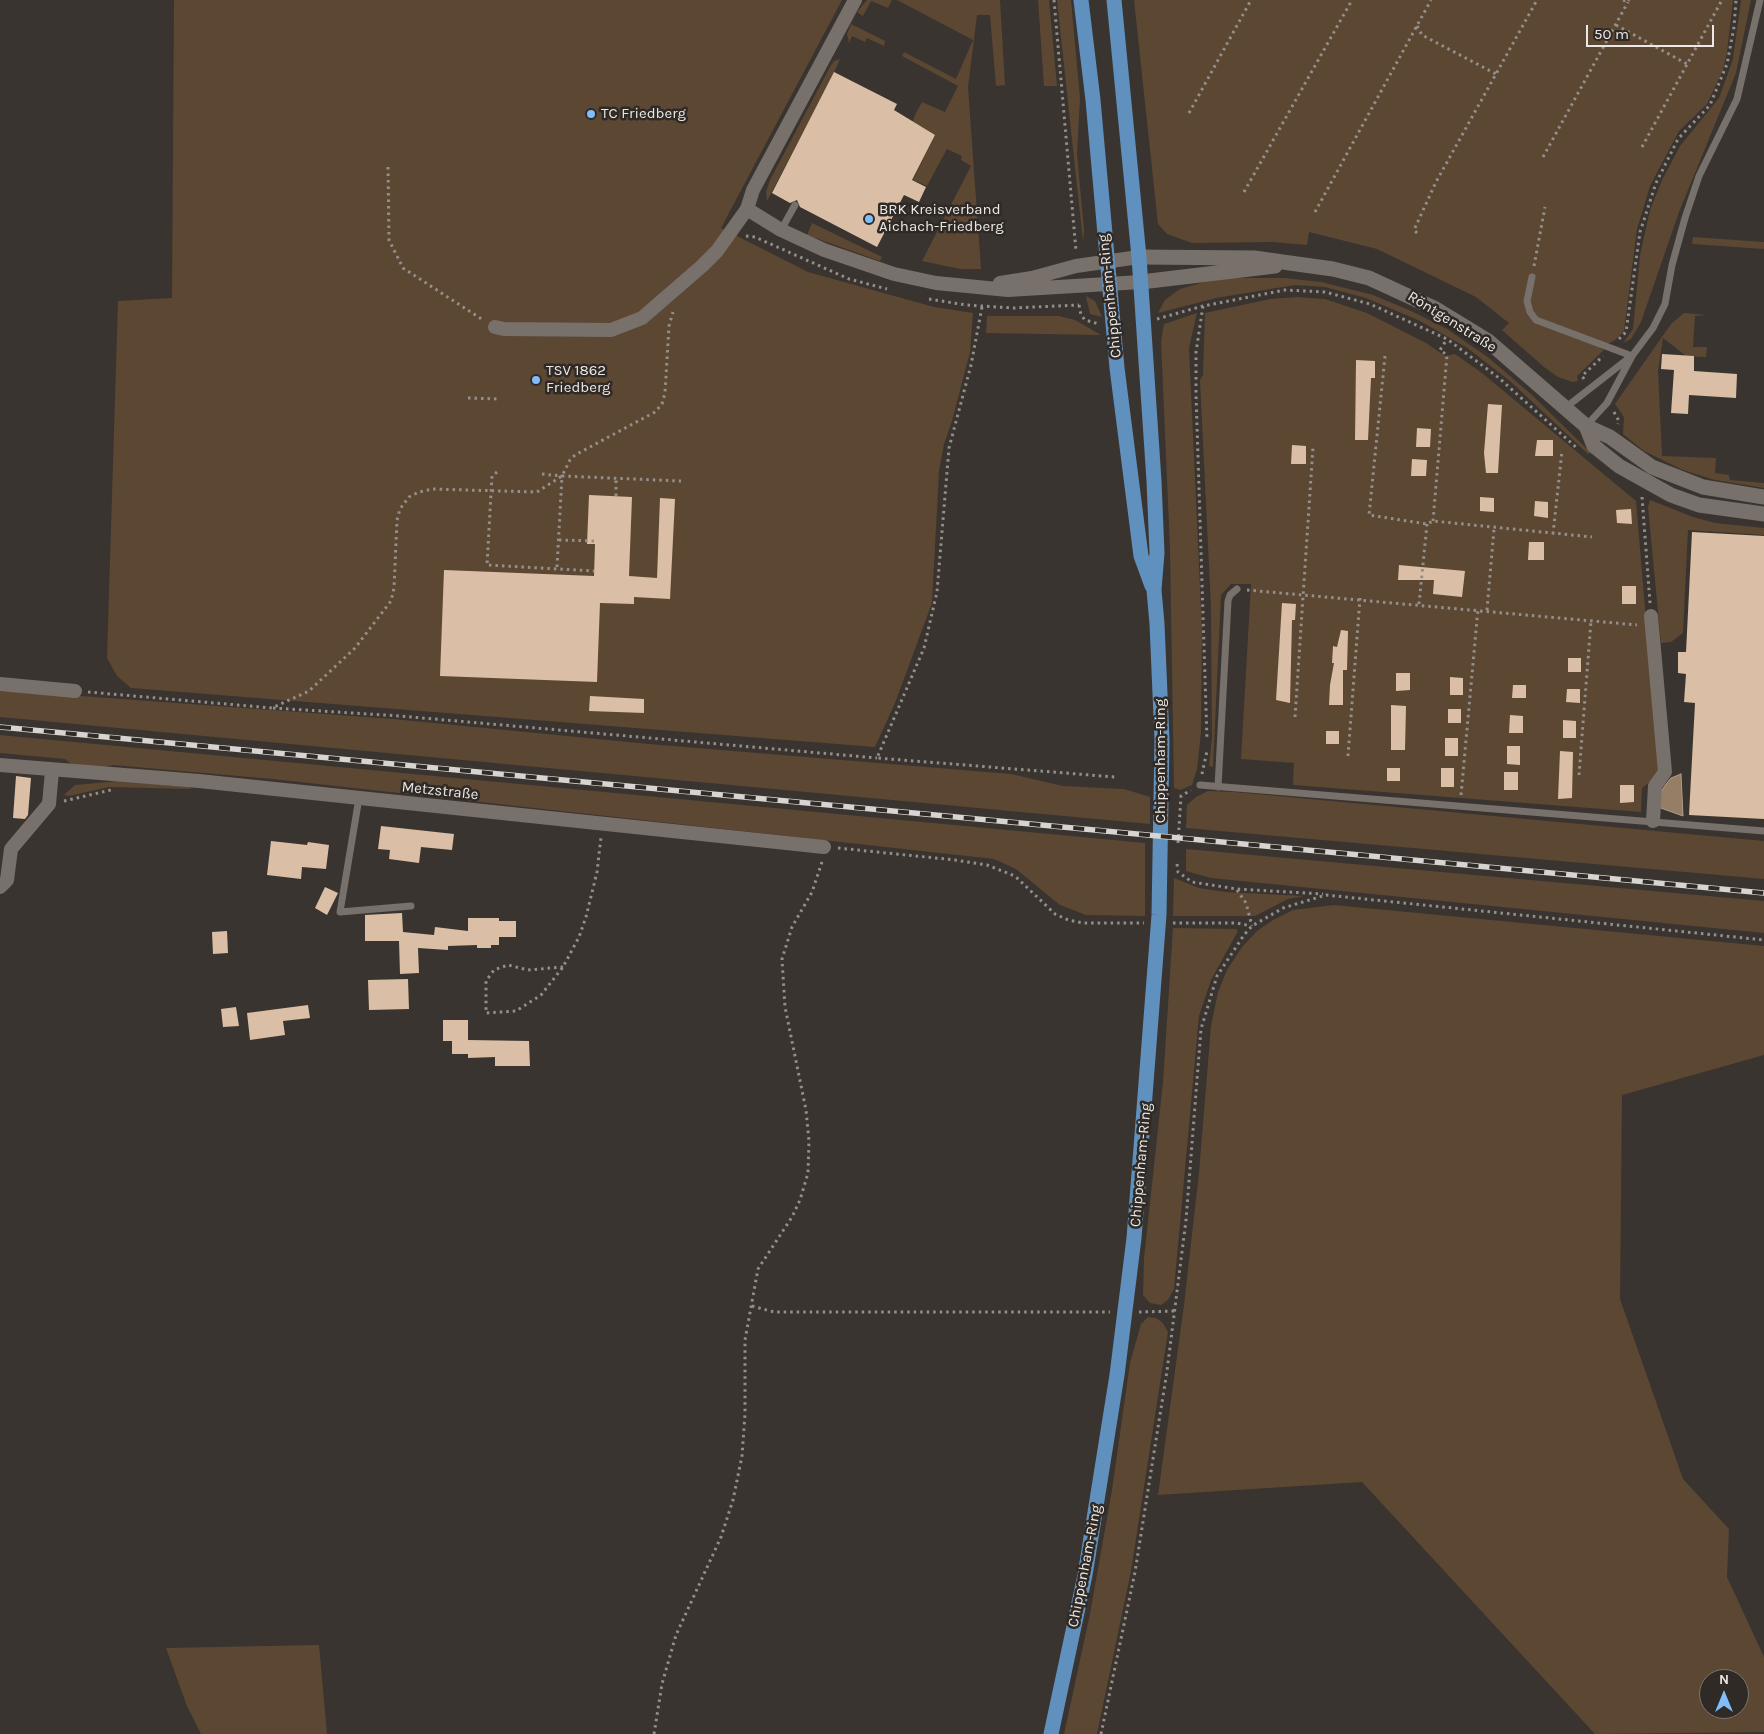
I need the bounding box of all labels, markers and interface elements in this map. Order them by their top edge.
scale bar [1589,15,1716,47]
text: 50 m [1594,25,1629,43]
place label: TC Friedberg [601,105,686,123]
marker: TC Friedberg [585,108,597,120]
place label: BRK Kreisverband Aichach-Friedberg [879,201,1004,236]
marker: BRK Kreisverband Aichach-Friedberg [863,213,875,225]
street label: Chippenham-Ring [1095,233,1125,359]
street label: Röntgenstraße [1404,287,1500,357]
place label: TSV 1862 Friedberg [546,362,611,397]
marker: TSV 1862 Friedberg [530,374,542,386]
street label: Chippenham-Ring [1152,699,1170,823]
street label: Metzstraße [401,778,479,804]
street label: Chippenham-Ring [1127,1102,1155,1228]
street label: Chippenham-Ring [1064,1503,1106,1629]
north arrow [1699,1669,1749,1719]
text: N [1719,1671,1729,1688]

